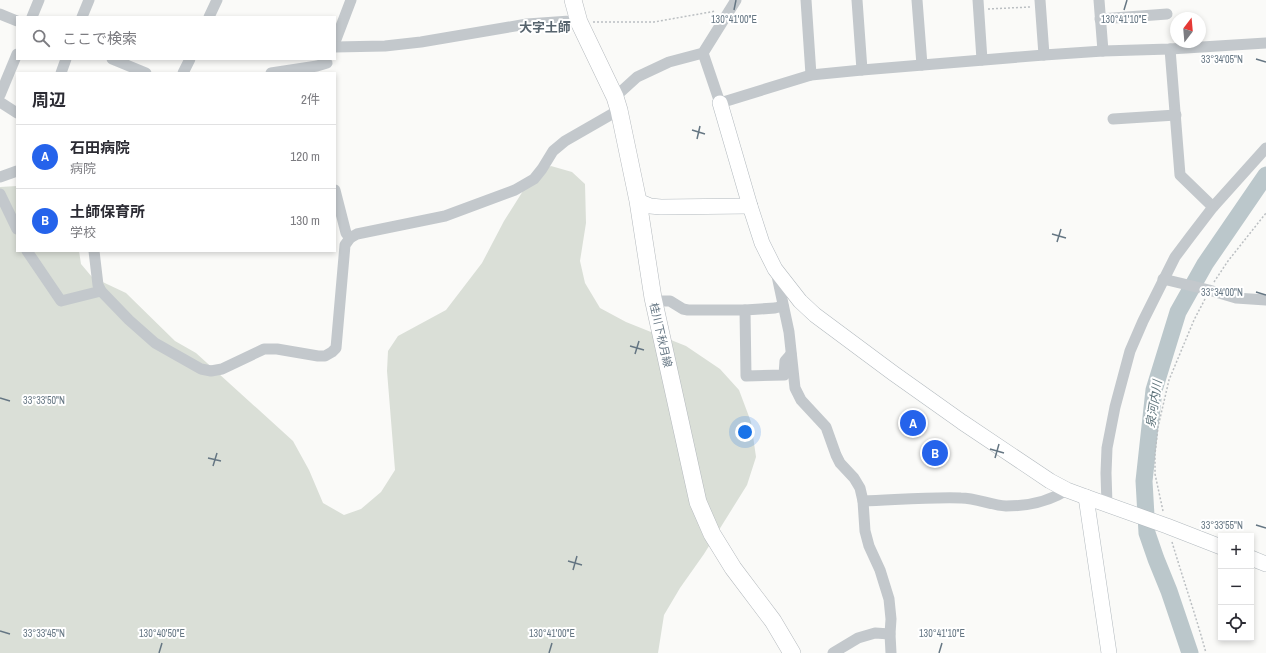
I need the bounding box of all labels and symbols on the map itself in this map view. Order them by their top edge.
north arrow [1170,12,1206,48]
text: 130°41'00"E [711,13,757,26]
text: 130°41'10"E [1101,13,1147,26]
district label: 大字土師 [519,19,571,36]
text: 33°34'05"N [1201,53,1243,66]
text: 33°34'00"N [1201,286,1243,299]
street label: 桂川下秋月線 [647,301,675,369]
water label: 泉河内川 [1142,377,1166,429]
text: 33°33'50"N [23,394,65,407]
pin: A [900,408,926,438]
your location [735,422,755,442]
pin: B [922,438,948,468]
text: 33°33'55"N [1201,519,1243,532]
text: 33°33'45"N [23,627,65,640]
text: 130°40'50"E [139,627,185,640]
text: 130°41'00"E [529,627,575,640]
text: 130°41'10"E [919,627,965,640]

